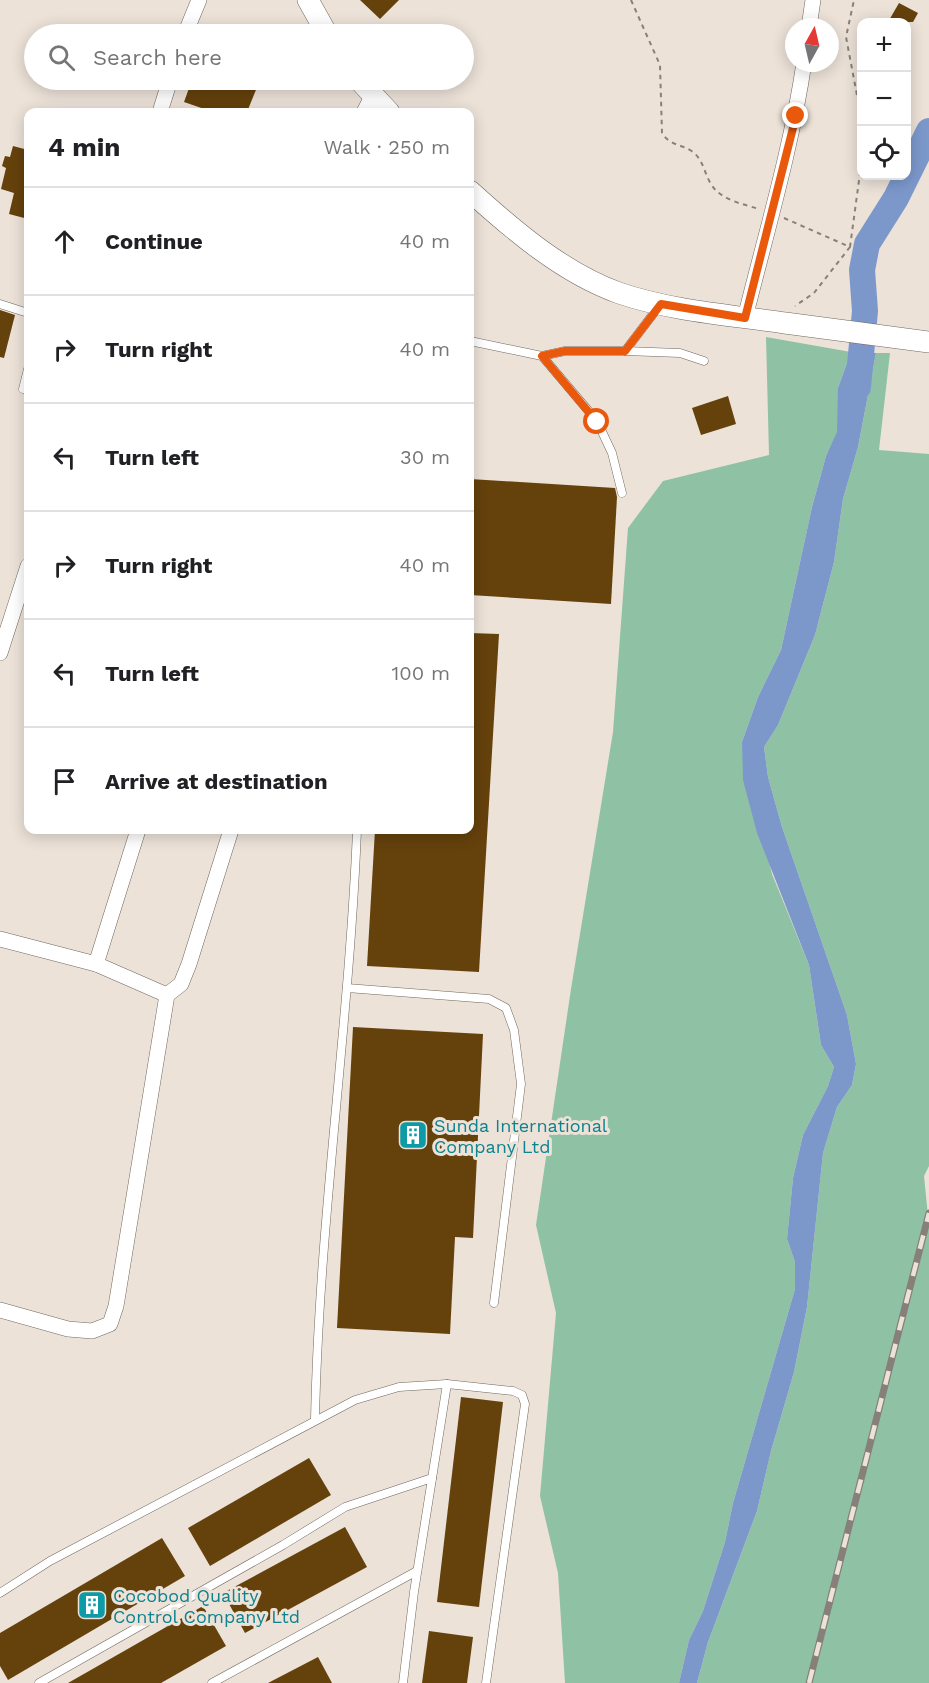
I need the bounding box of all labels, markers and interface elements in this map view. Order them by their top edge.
north arrow [785,18,839,72]
map controls [857,18,911,180]
button: + [857,18,911,72]
search box [24,24,474,90]
icon: search [45,41,78,74]
text: Search here [93,45,222,70]
button: − [857,72,911,126]
route end [782,102,808,128]
button: locate [857,126,911,180]
text: 4 min [48,132,120,162]
text: Walk · 250 m [323,135,450,159]
icon: ahead [48,225,81,258]
text: Continue [105,229,203,254]
text: 40 m [399,229,450,253]
icon: right [48,333,81,366]
text: Turn right [105,337,212,362]
text: 40 m [399,337,450,361]
route start [583,408,609,434]
icon: left [48,441,81,474]
text: Turn left [105,445,199,470]
text: 30 m [400,445,450,469]
icon: right [48,549,81,582]
text: Turn right [105,553,212,578]
text: 40 m [399,553,450,577]
icon: left [48,657,81,690]
text: Turn left [105,661,199,686]
text: 100 m [391,661,450,685]
icon: arrive [48,765,81,798]
text: Arrive at destination [105,769,328,794]
place label: Sunda International Company Ltd [434,1115,608,1157]
building icon: Sunda International Company Ltd [397,1119,429,1151]
place label: Cocobod Quality Control Company Ltd [113,1585,300,1627]
building icon: Cocobod Quality Control Company Ltd [76,1589,108,1621]

